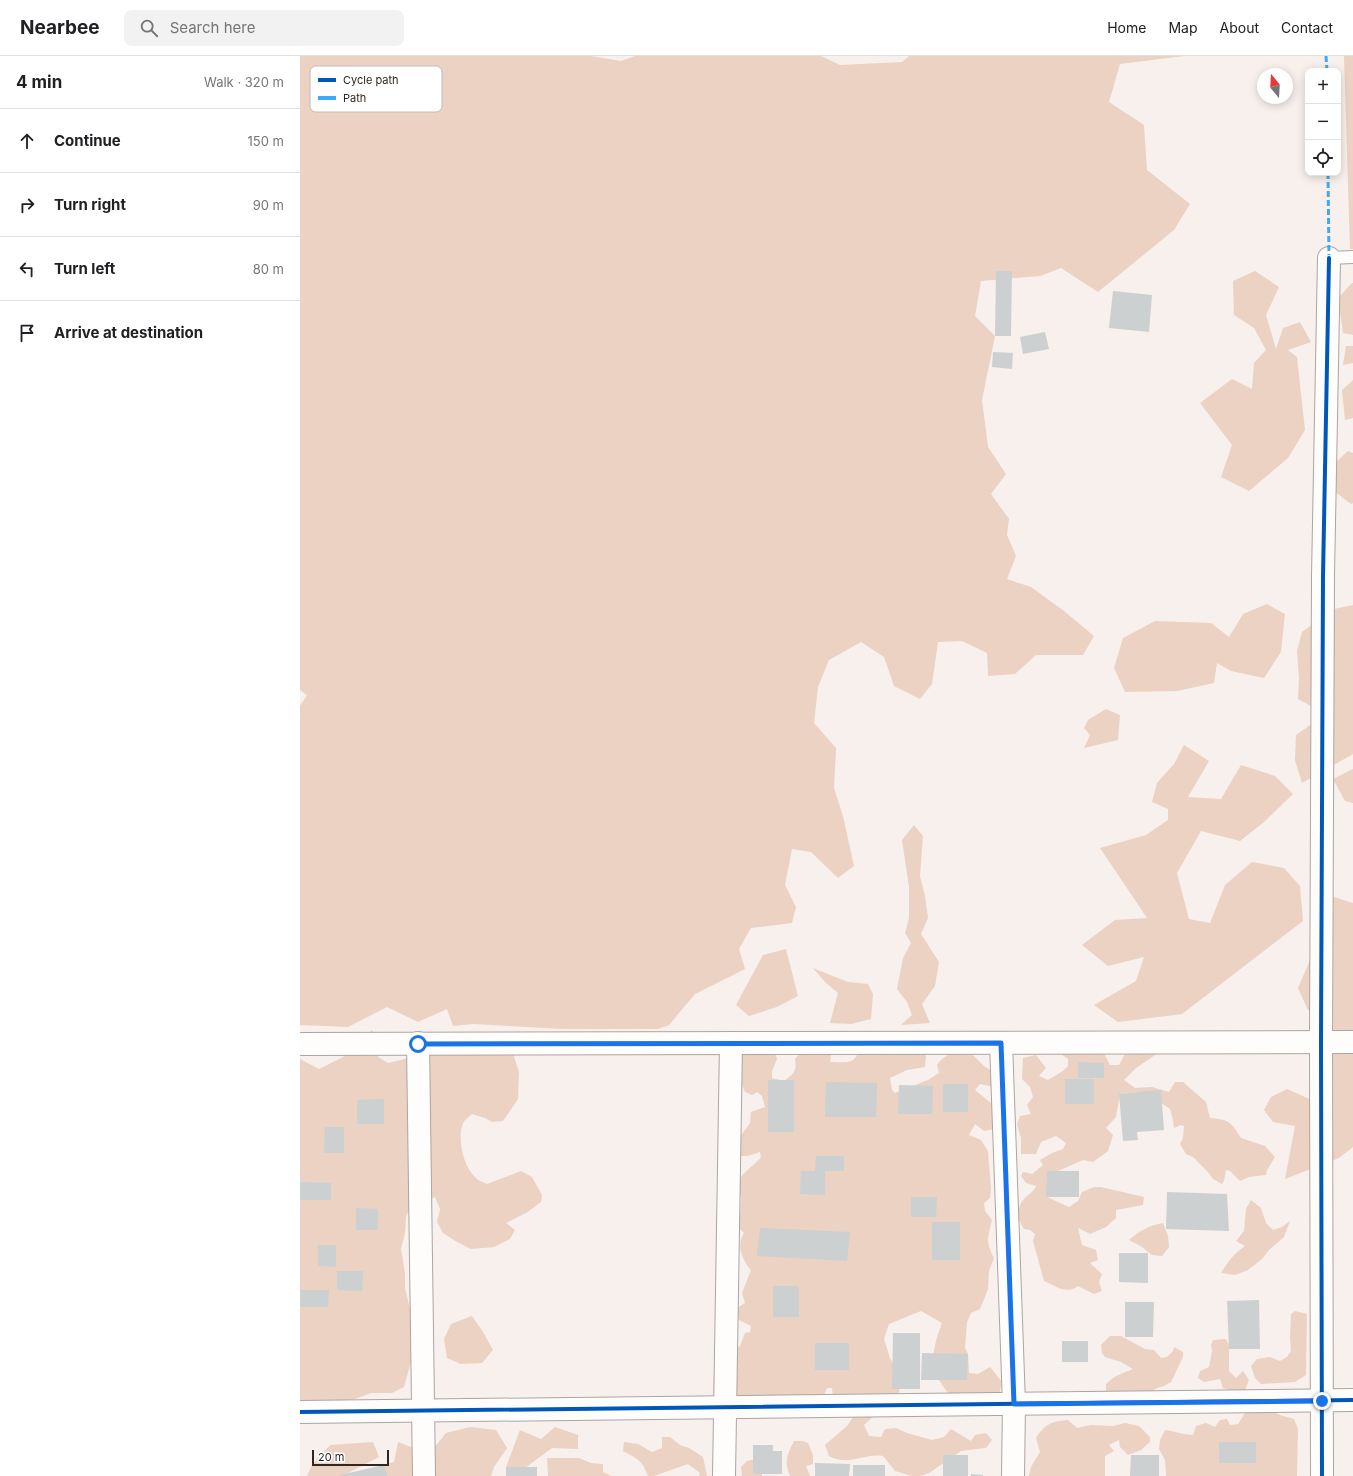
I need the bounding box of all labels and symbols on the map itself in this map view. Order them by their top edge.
legend [310,66,442,112]
north arrow [1257,68,1293,104]
text: Cycle path [343,73,399,87]
text: Path [343,91,366,105]
route start [409,1035,427,1053]
route end [1313,1392,1331,1410]
scale bar [312,1448,389,1467]

